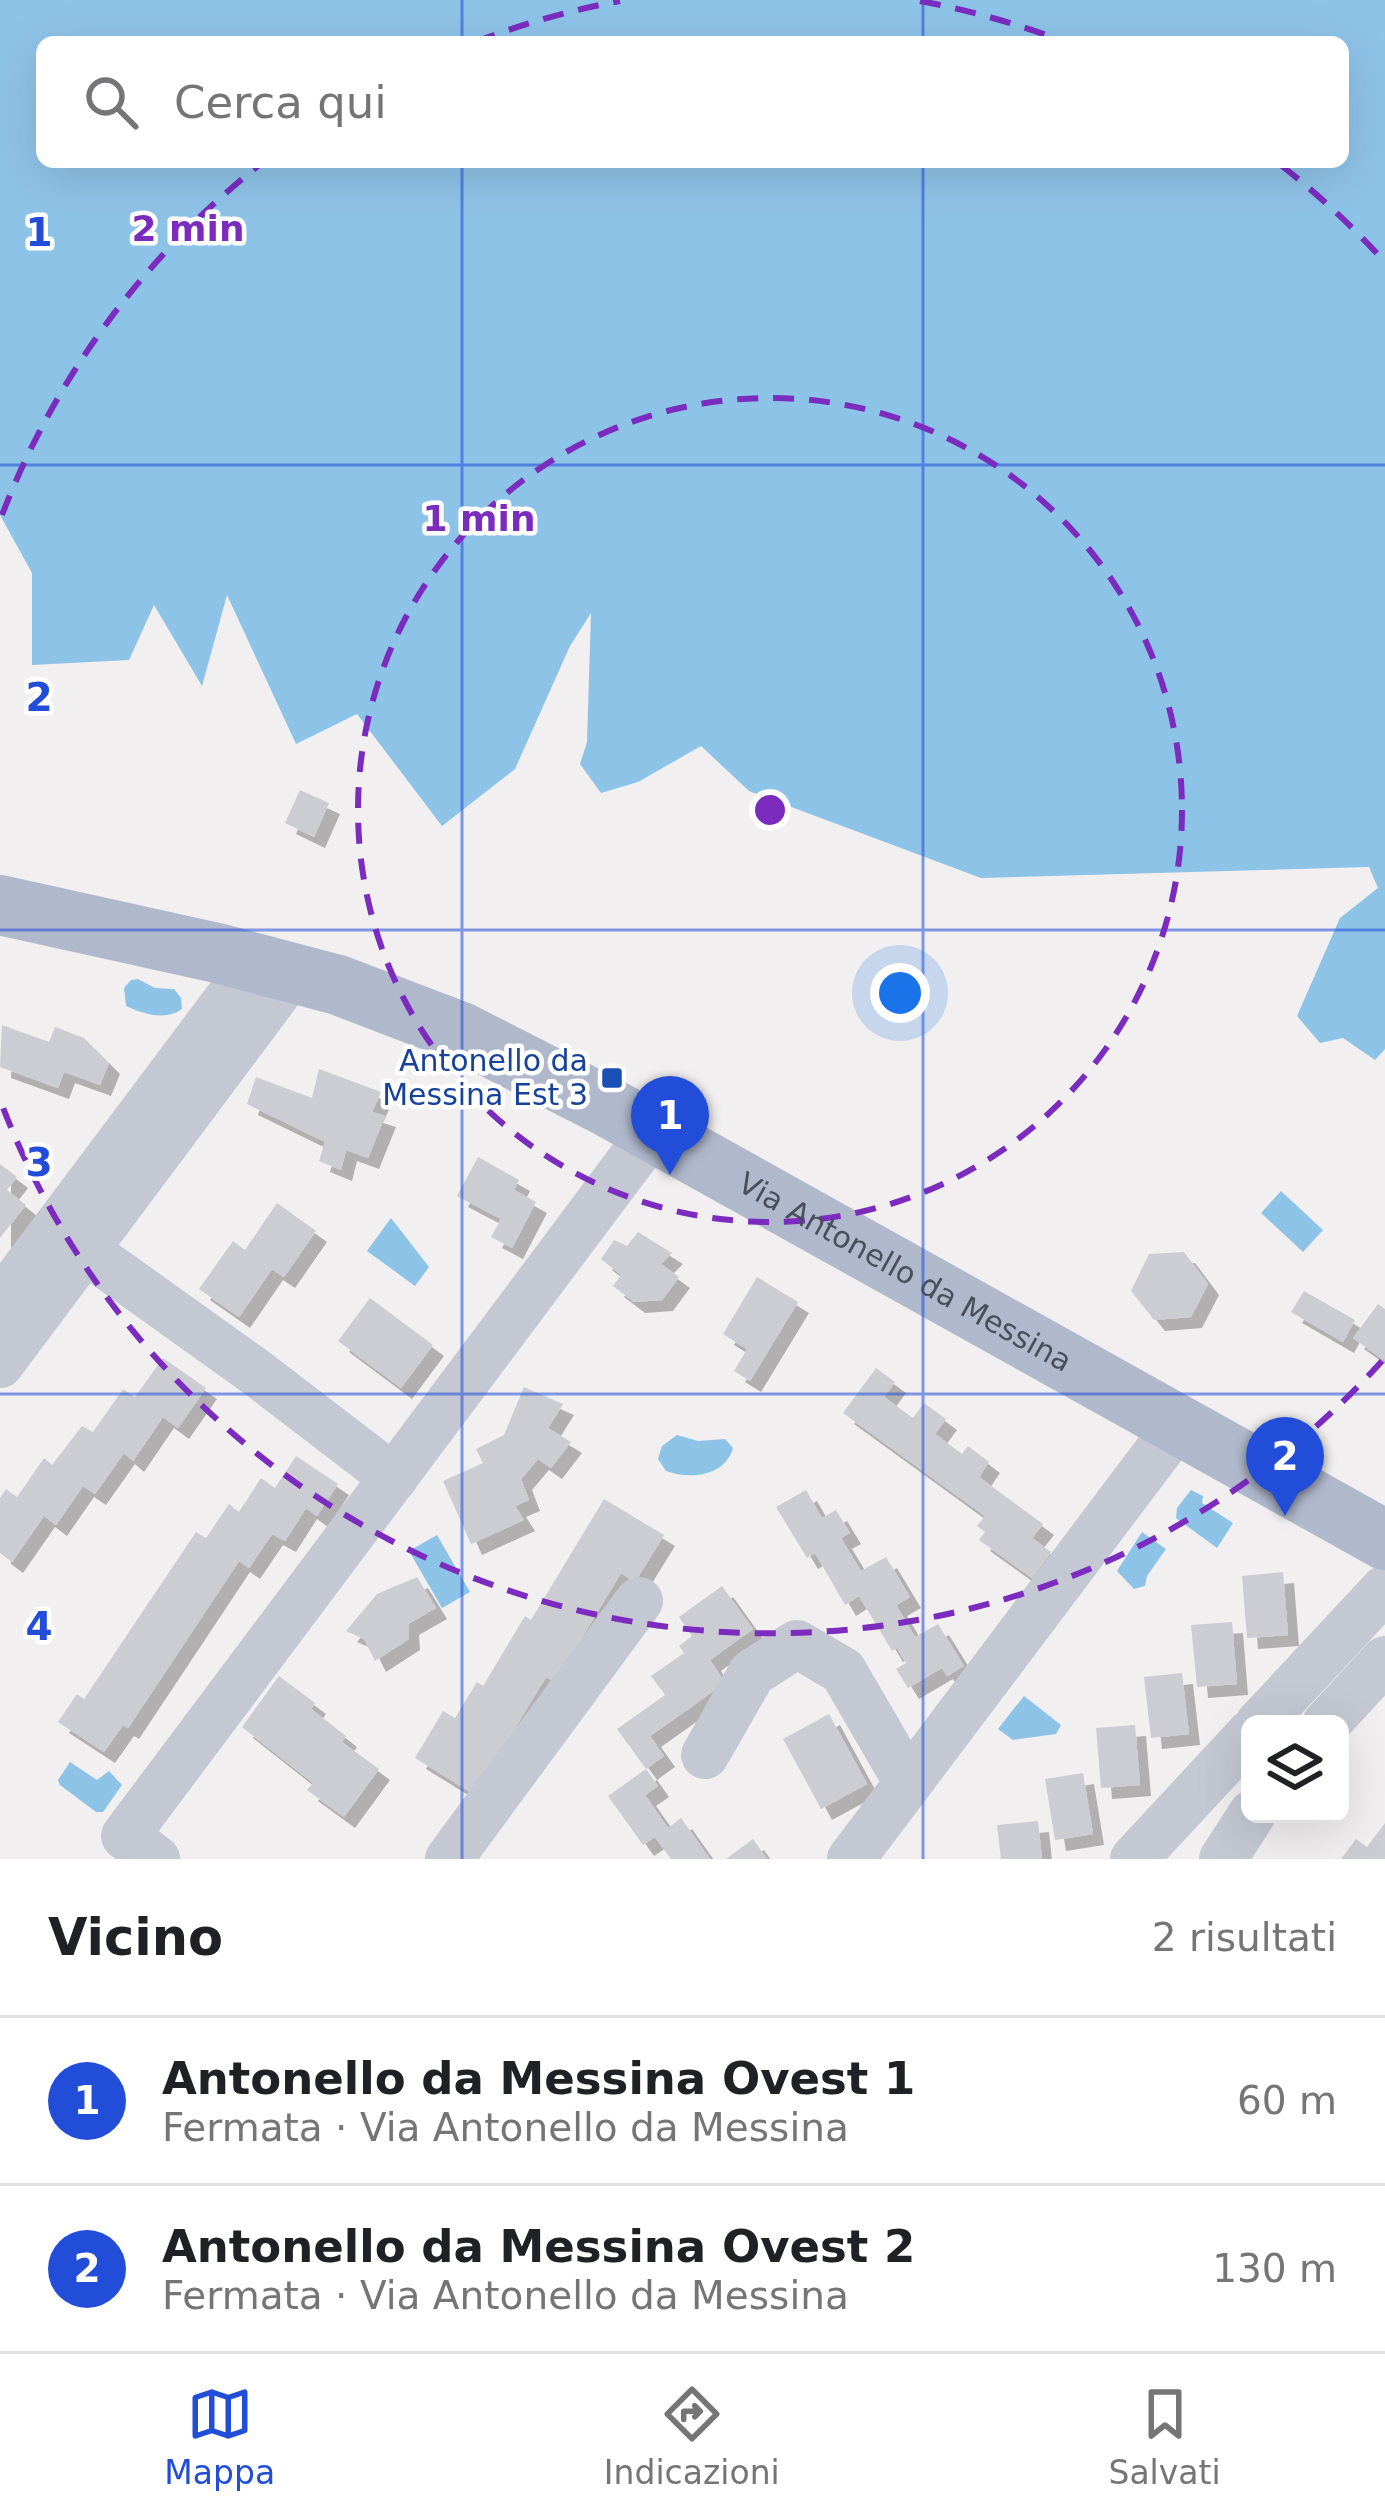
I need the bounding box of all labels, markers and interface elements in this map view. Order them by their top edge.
search box [36,36,1349,168]
icon: search [78,69,144,135]
text: Cerca qui [174,76,387,129]
text: 2 min [131,208,245,249]
text: 1 [25,210,53,255]
text: 1 min [422,498,536,539]
text: 2 [25,675,53,720]
centre of rings [749,789,791,831]
your location [870,963,930,1023]
place label: Antonello da Messina Est 3 [382,1043,588,1112]
marker: Antonello da Messina Est 3 [599,1065,625,1091]
pin: 1 [631,1076,709,1175]
text: 3 [25,1140,53,1185]
street label: Via Antonello da Messina [732,1165,1078,1379]
pin: 2 [1246,1417,1324,1516]
text: 4 [25,1604,53,1649]
map controls [1241,1715,1349,1823]
button: layers [1241,1715,1349,1823]
text: Vicino [48,1908,223,1967]
text: 2 risultati [1152,1915,1337,1960]
text: Antonello da Messina Ovest 1 [162,2052,915,2105]
text: 1 [73,2078,101,2123]
text: 60 m [1237,2078,1337,2123]
text: Fermata · Via Antonello da Messina [162,2105,849,2150]
text: Antonello da Messina Ovest 2 [162,2220,915,2273]
text: 2 [73,2246,101,2291]
text: 130 m [1212,2246,1337,2291]
text: Fermata · Via Antonello da Messina [162,2273,849,2318]
tab: Mappa [164,2381,275,2492]
tab: Indicazioni [604,2381,780,2492]
tab: Salvati [1108,2381,1221,2492]

